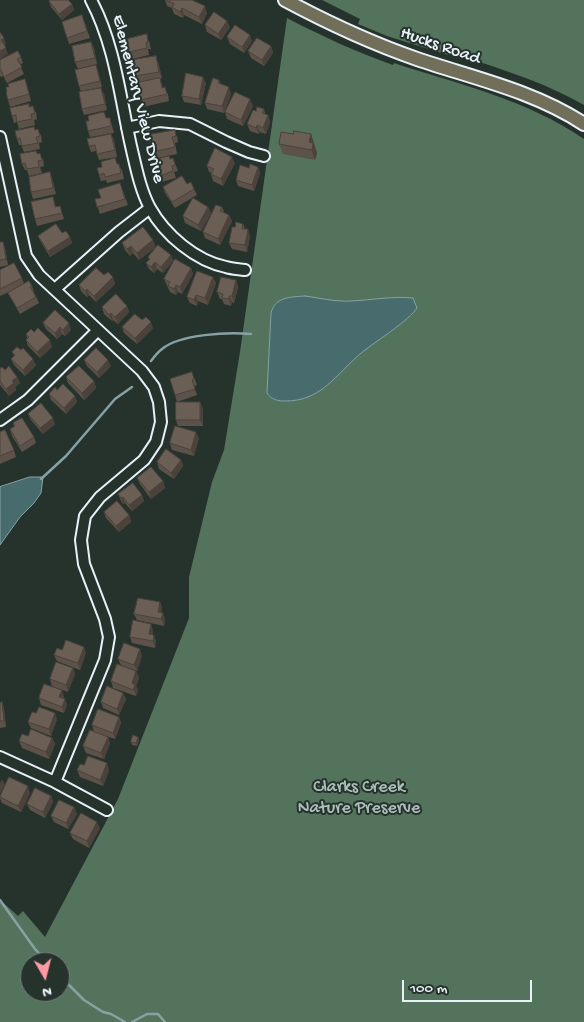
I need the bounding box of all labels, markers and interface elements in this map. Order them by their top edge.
street label: Elementary View Drive [106,13,168,185]
street label: Hucks Road [397,23,483,71]
park label: Clarks Creek Nature Preserve [298,777,420,820]
north arrow [20,952,70,1002]
scale bar [404,970,534,1002]
text: 100 m [410,980,447,998]
text: N [41,982,53,1000]

